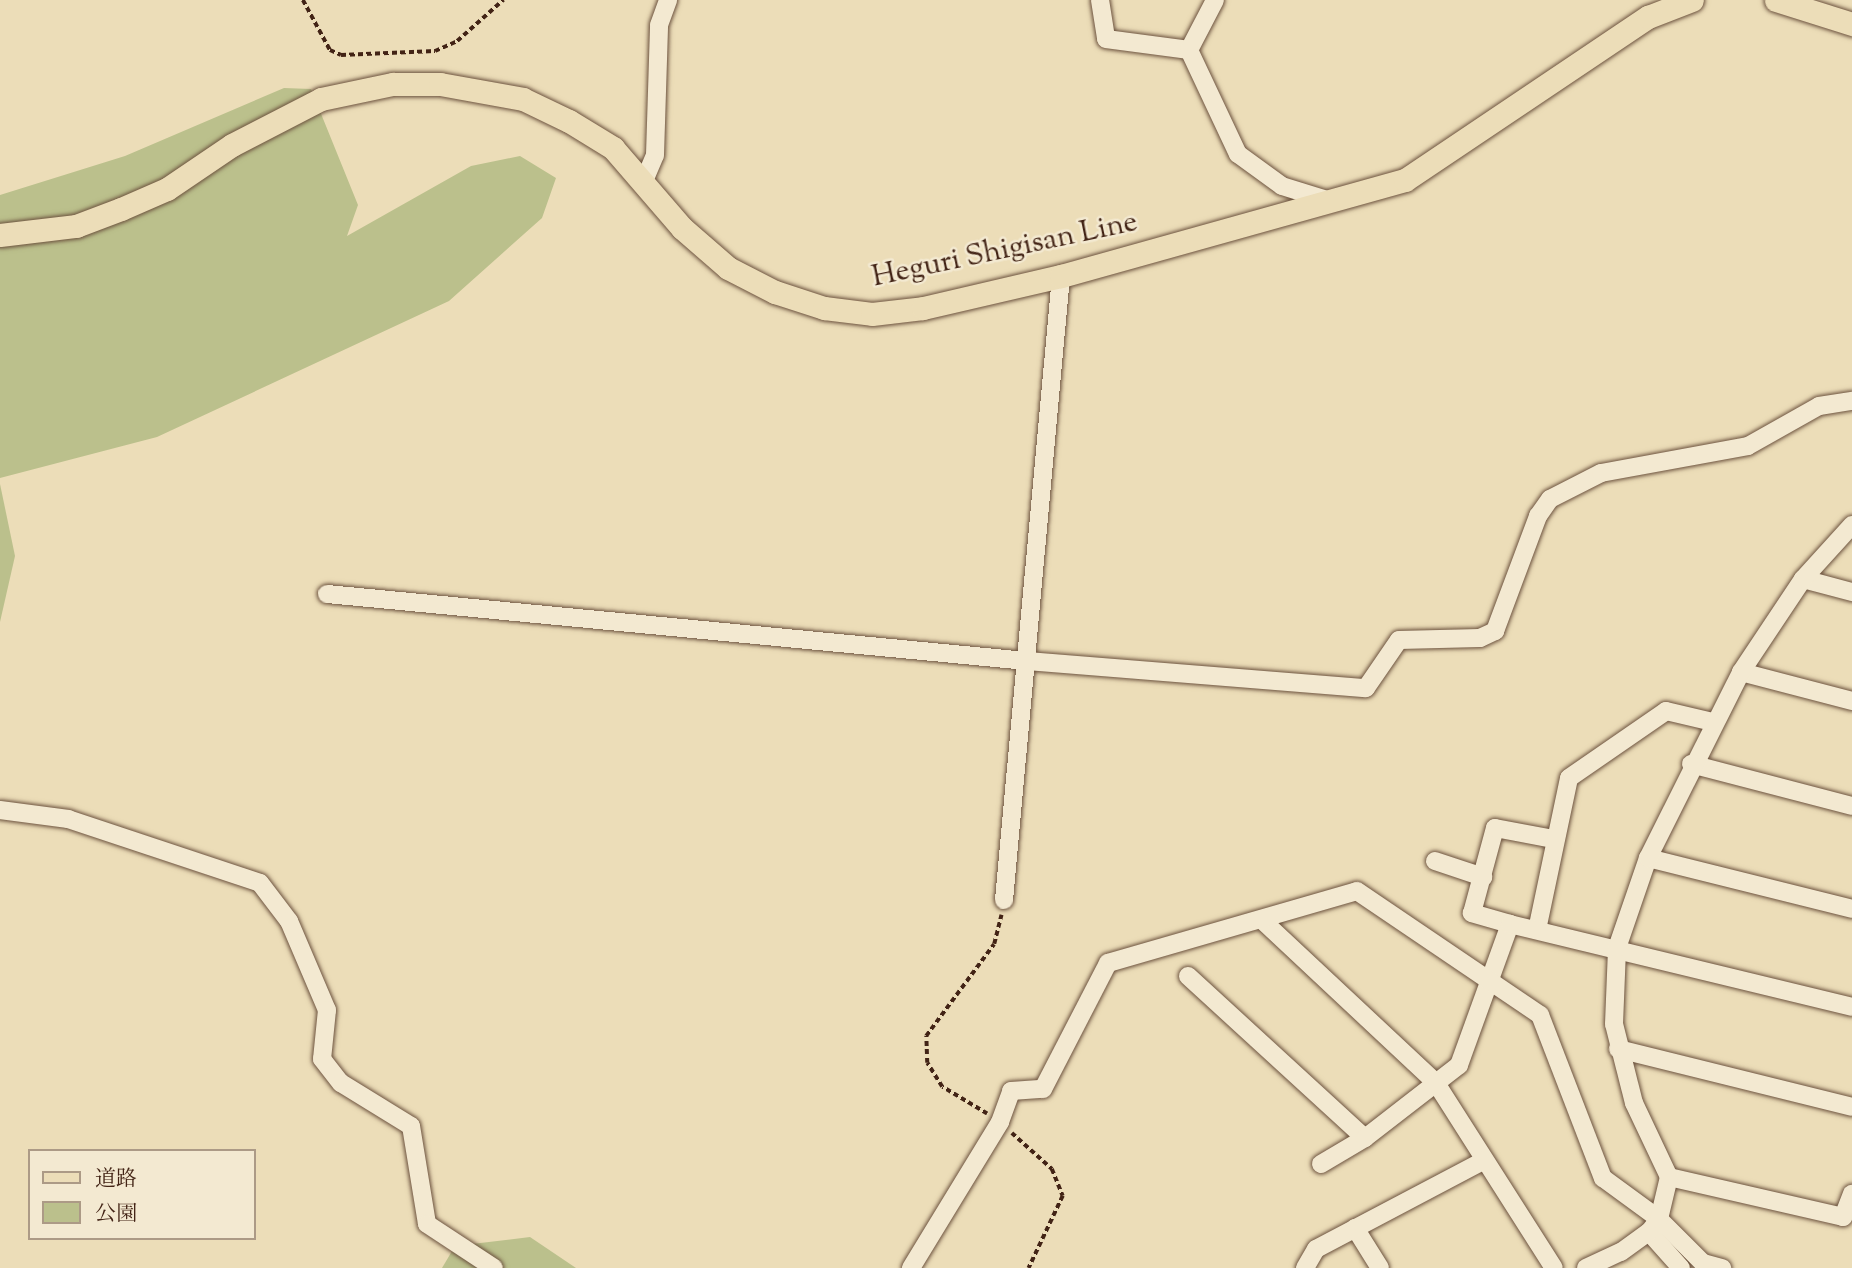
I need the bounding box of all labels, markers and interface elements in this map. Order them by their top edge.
street label: Heguri Shigisan Line [869,205,1141,297]
legend [28,1149,256,1240]
text: 道路 [95,1165,137,1195]
text: 公園 [95,1200,137,1230]

